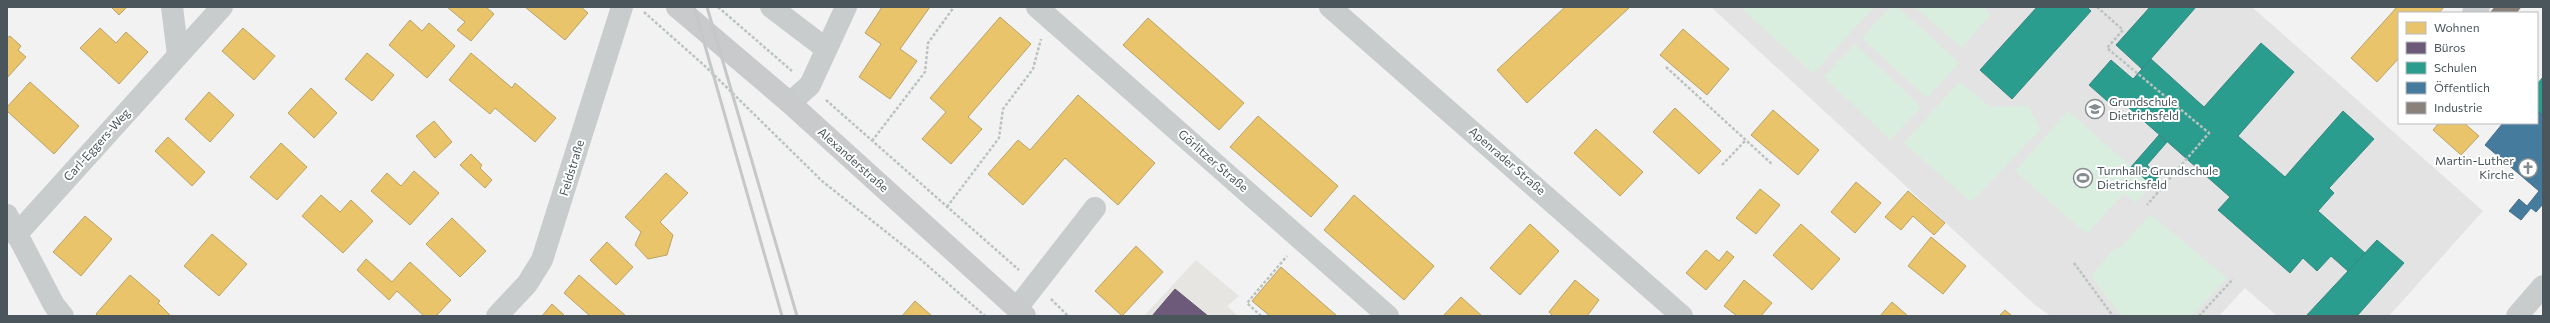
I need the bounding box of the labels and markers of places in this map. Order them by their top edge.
place label: Grundschule Dietrichsfeld [2109,94,2179,122]
school or university icon: Grundschule Dietrichsfeld [2084,98,2106,120]
place label: Martin-Luther Kirche [2435,153,2514,181]
church icon: Martin-Luther Kirche [2517,157,2539,179]
place label: Turnhalle Grundschule Dietrichsfeld [2097,163,2218,191]
sports icon: Turnhalle Grundschule Dietrichsfeld [2072,167,2094,189]

